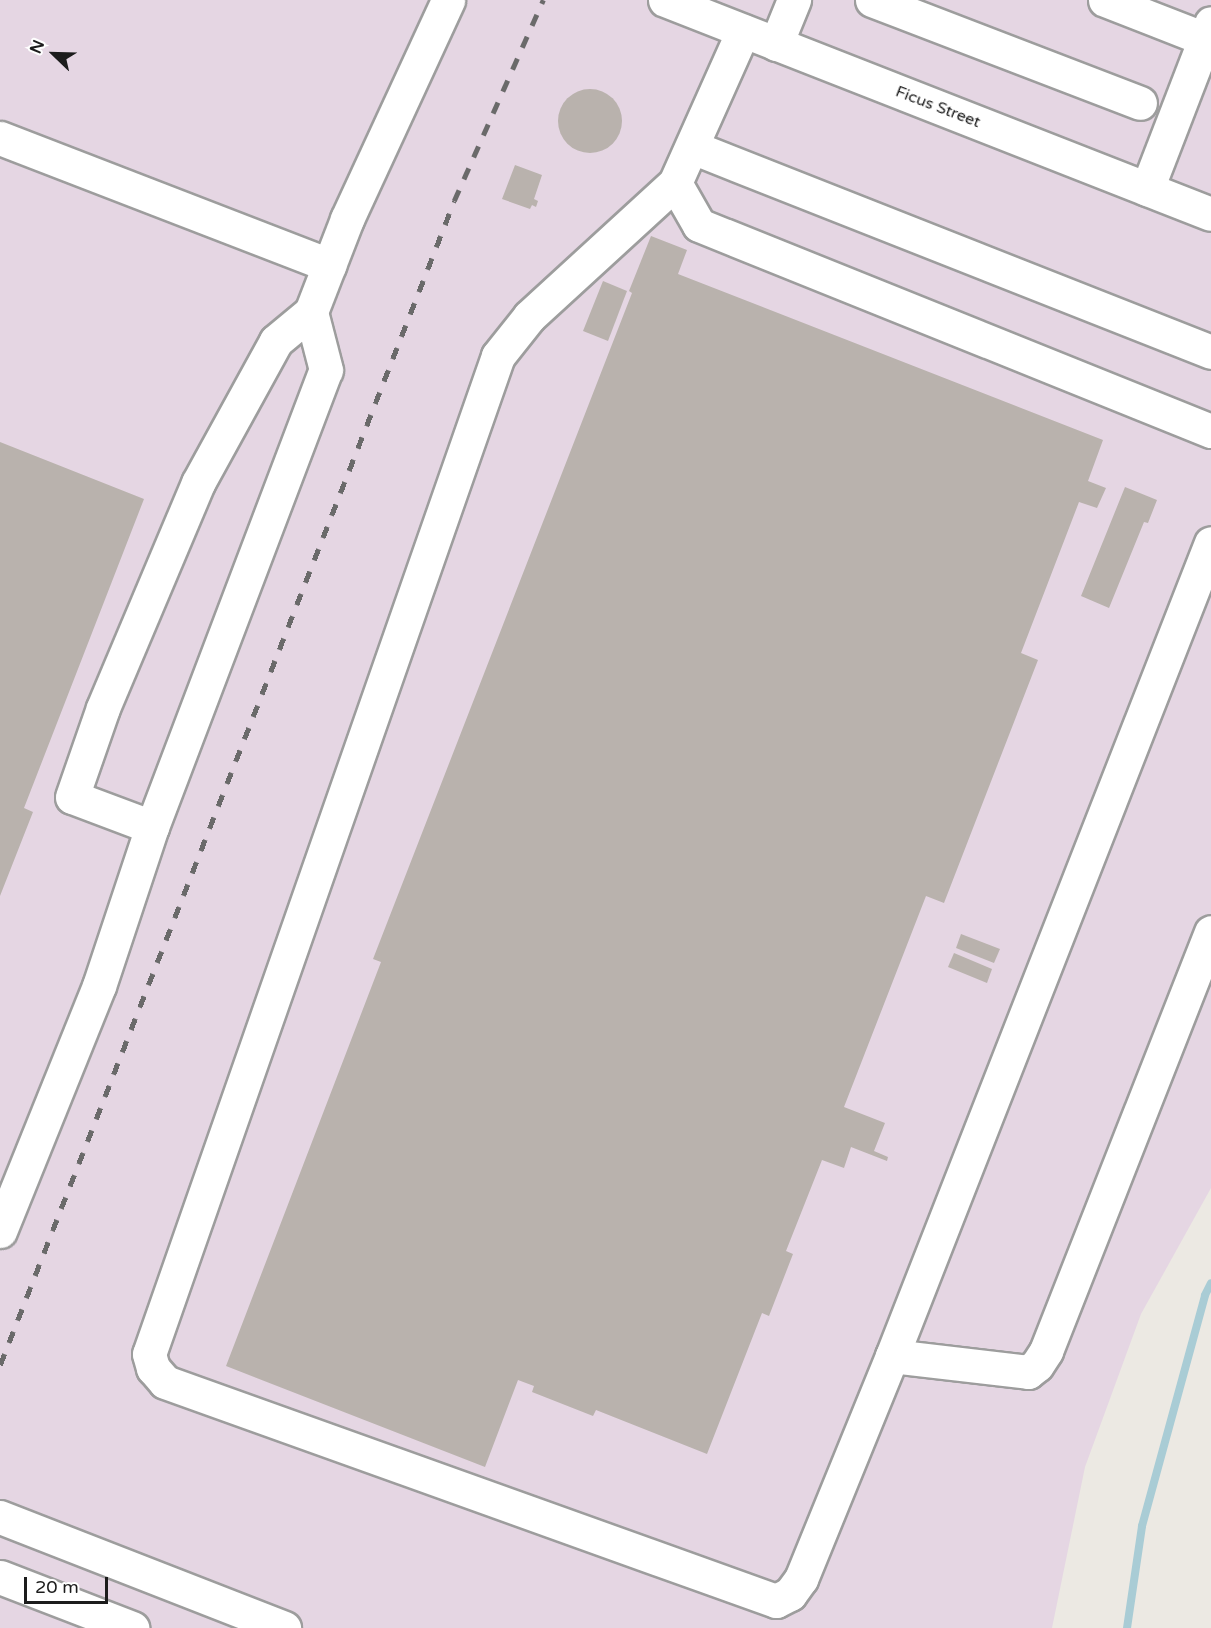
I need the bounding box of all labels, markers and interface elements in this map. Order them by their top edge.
north arrow [24,24,84,84]
text: N [26,37,49,57]
street label: Ficus Street [893,82,983,132]
scale bar [27,1565,111,1603]
text: 20 m [35,1576,79,1598]

